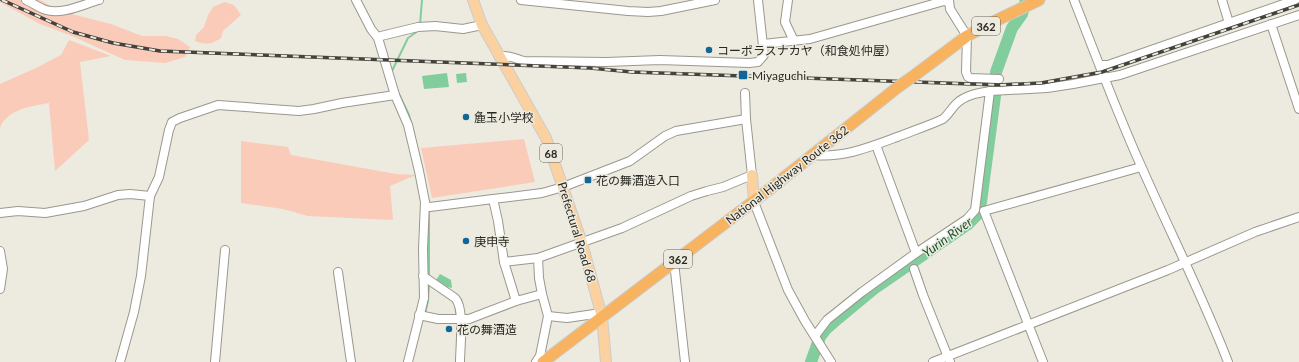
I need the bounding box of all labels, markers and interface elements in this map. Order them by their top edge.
road number: 362 [972,17,1000,35]
place label: コーポラスナカヤ（和食処仲屋） [717,43,897,58]
marker: コーポラスナカヤ（和食処仲屋） [704,45,714,55]
place label: Miyaguchi [752,68,806,83]
marker: Miyaguchi [737,69,749,81]
place label: 麁玉小学校 [474,110,534,125]
marker: 麁玉小学校 [461,112,471,122]
street label: National Highway Route 362 [723,122,851,228]
road number: 68 [540,144,562,162]
place label: 花の舞酒造入口 [596,173,680,188]
marker: 花の舞酒造入口 [583,175,593,185]
street label: Prefectural Road 68 [555,180,599,284]
water label: Yurin River [919,213,976,261]
place label: 庚申寺 [474,234,510,249]
marker: 庚申寺 [461,236,471,246]
road number: 362 [664,250,692,268]
place label: 花の舞酒造 [457,322,517,337]
marker: 花の舞酒造 [444,324,454,334]

